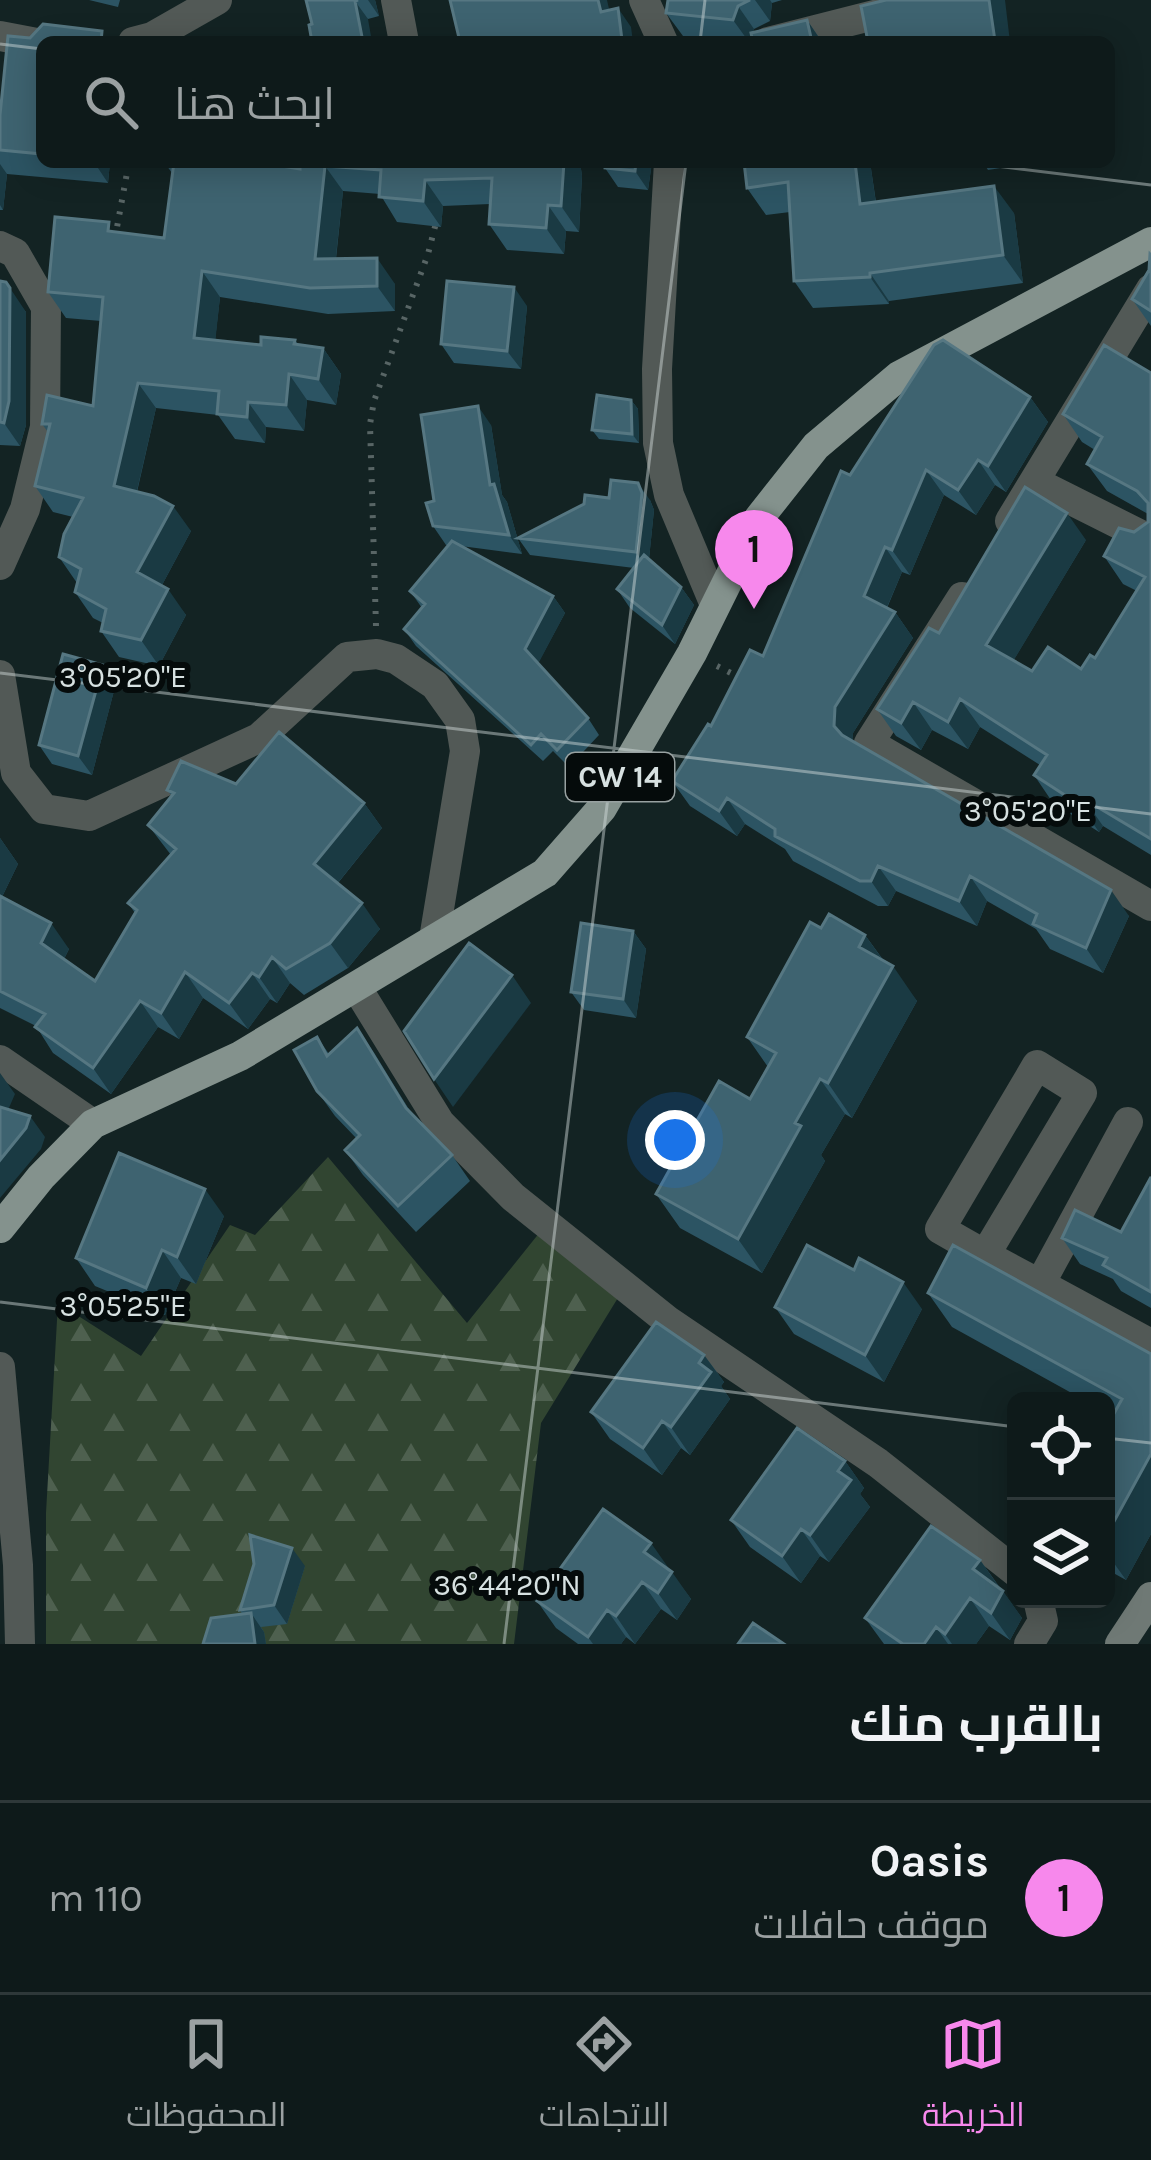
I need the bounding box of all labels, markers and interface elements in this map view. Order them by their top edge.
search box [36,36,1115,168]
icon: search [78,69,144,135]
text: ابحث هنا [174,78,335,130]
pin: 1 [715,510,793,609]
text: 3°05'20"E [59,659,187,695]
road number: CW 14 [566,753,674,801]
text: 3°05'20"E [964,793,1092,829]
your location [645,1110,705,1170]
text: 3°05'25"E [59,1288,187,1324]
map controls [1007,1392,1115,1608]
button: locate [1007,1392,1115,1500]
button: layers [1007,1500,1115,1608]
text: 36°44'20"N [433,1567,581,1603]
text: بالقرب منك [850,1694,1103,1754]
text: Oasis [870,1835,989,1887]
text: 110 m [48,1875,143,1921]
text: 1 [1057,1875,1071,1921]
text: موقف حافلات [754,1902,989,1948]
tab: المحفوظات [126,2011,287,2145]
tab: الاتجاهات [539,2011,670,2145]
tab: الخريطة [922,2011,1025,2145]

